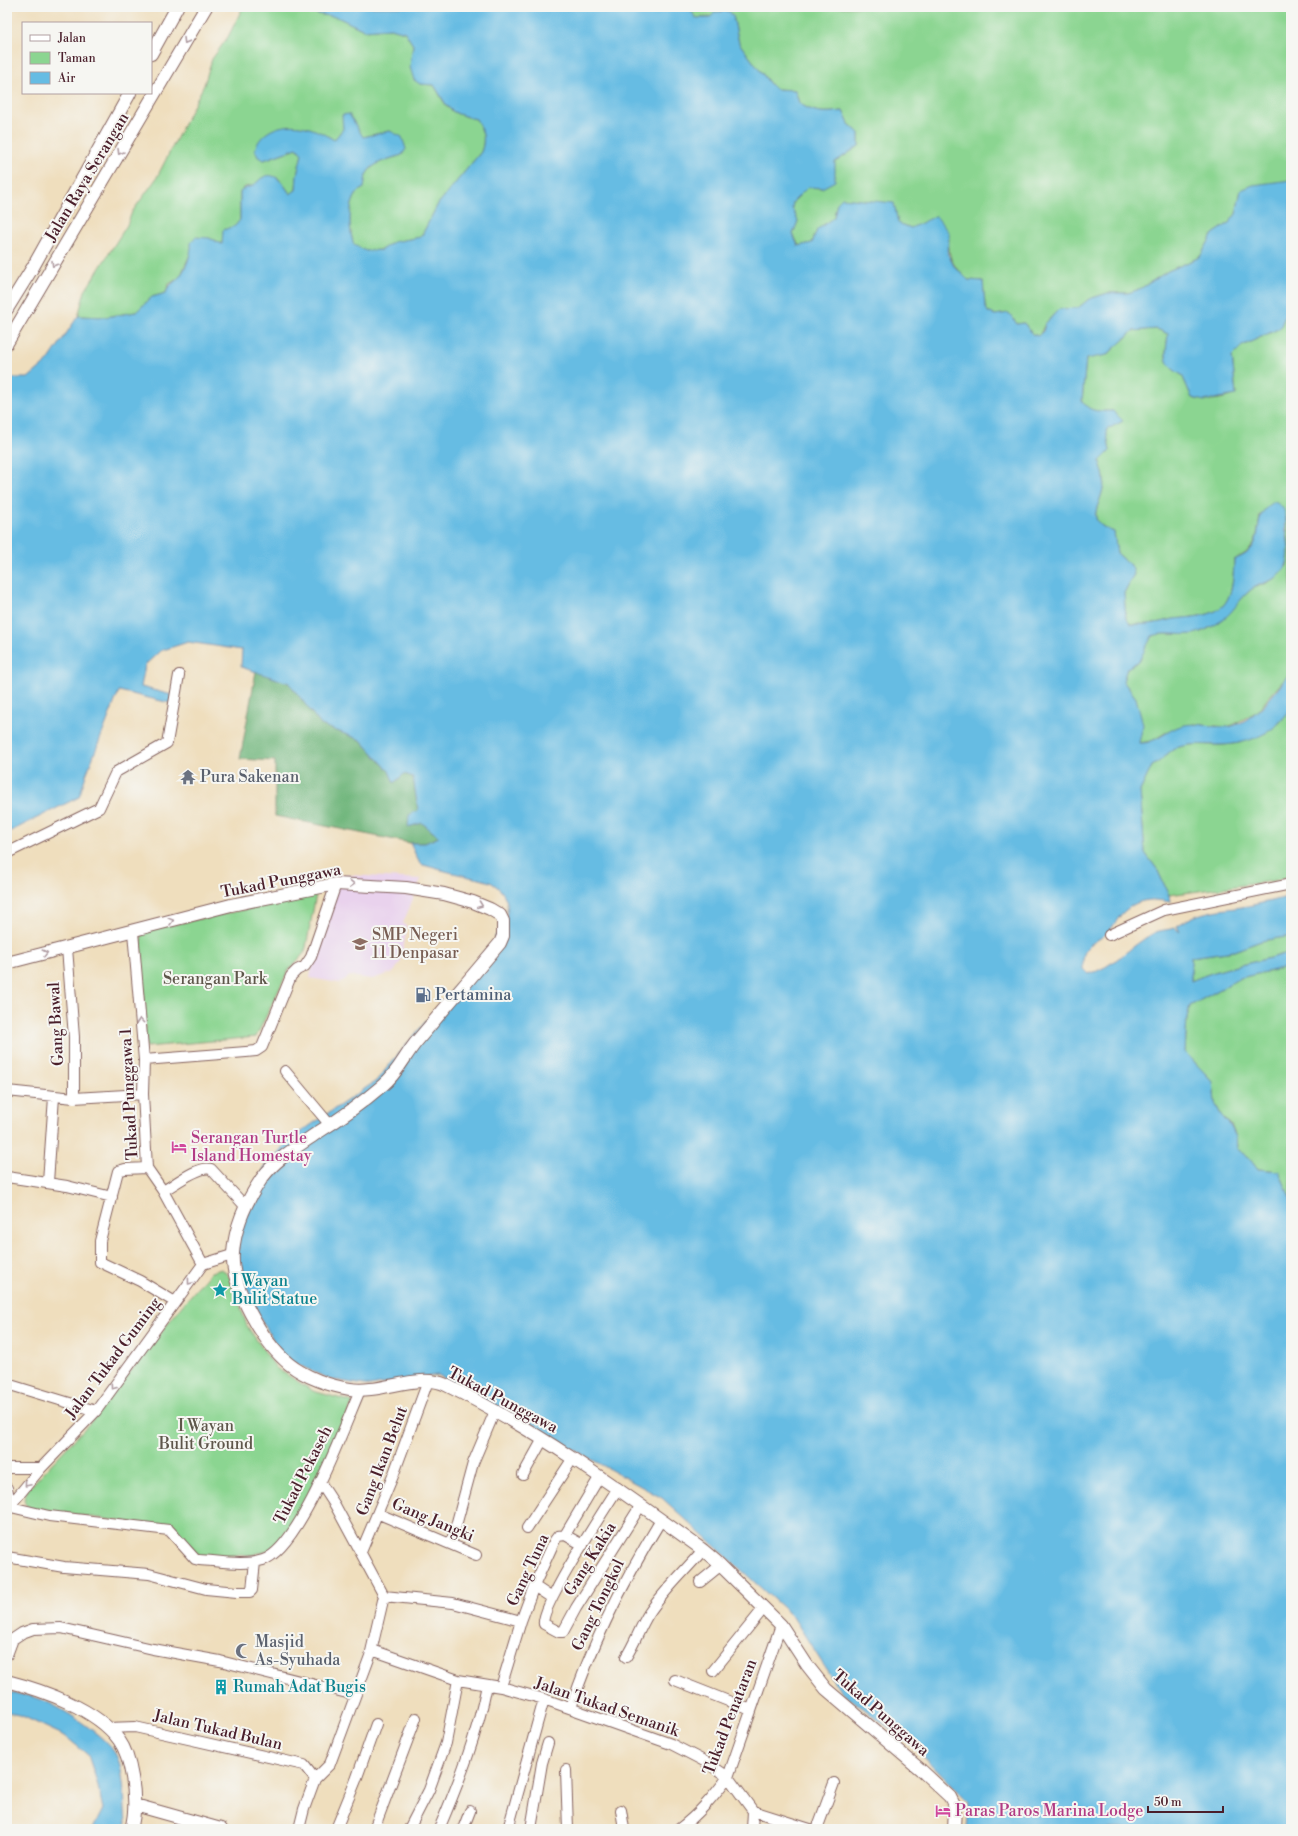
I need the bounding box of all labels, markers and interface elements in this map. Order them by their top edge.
legend [22,22,152,94]
text: Jalan [57,31,86,46]
one-way arrow [184,37,191,44]
text: Taman [58,51,96,66]
text: Air [57,71,75,86]
street label: Jalan Raya Serangan [40,109,134,246]
one-way arrow [117,148,124,155]
one-way arrow [51,260,58,267]
place label: Pura Sakenan [200,767,300,787]
temple icon: Pura Sakenan [179,768,197,786]
street label: Tukad Punggawa [219,859,344,902]
one-way arrow [349,880,355,888]
one-way arrow [477,900,484,908]
one-way arrow [168,918,174,926]
place label: SMP Negeri 11 Denpasar [372,925,459,963]
school or university icon: SMP Negeri 11 Denpasar [351,935,369,953]
one-way arrow [42,950,48,958]
park label: Serangan Park [163,969,269,989]
street label: Gang Bawal [44,981,68,1067]
place label: Pertamina [435,985,512,1005]
fuel station icon: Pertamina [414,986,432,1004]
one-way arrow [136,1018,145,1024]
street label: Tukad Punggawa 1 [116,1027,142,1161]
place label: Serangan Turtle Island Homestay [191,1128,312,1166]
hotel icon: Serangan Turtle Island Homestay [170,1138,188,1156]
place label: I Wayan Bulit Statue [231,1271,317,1309]
one-way arrow [187,1277,194,1284]
place icon: I Wayan Bulit Statue [211,1281,229,1299]
street label: Jalan Tukad Guming [60,1293,166,1424]
street label: Tukad Punggawa [444,1363,562,1438]
one-way arrow [110,1383,118,1390]
street label: Gang Ikan Belut [352,1403,412,1519]
park label: I Wayan Bulit Ground [158,1416,253,1454]
street label: Tukad Pekaseh [270,1422,337,1528]
one-way arrow [25,1480,32,1487]
street label: Gang Jangki [389,1494,477,1546]
street label: Gang Kakia [559,1518,621,1600]
street label: Gang Tuna [503,1530,554,1609]
street label: Gang Tongkol [567,1556,629,1654]
place label: Masjid As-Syuhada [254,1632,341,1670]
mosque icon: Masjid As-Syuhada [234,1642,252,1660]
street label: Tukad Penataran [699,1656,761,1778]
street label: Tukad Punggawa [828,1665,934,1761]
street label: Jalan Tukad Semanik [531,1673,683,1742]
place label: Rumah Adat Bugis [233,1677,366,1697]
building icon: Rumah Adat Bugis [212,1678,230,1696]
street label: Jalan Tukad Bulan [151,1705,285,1755]
scale bar [1148,1788,1223,1814]
text: 50 m [1154,1795,1182,1810]
place label: Paras Paros Marina Lodge [955,1801,1143,1821]
hotel icon: Paras Paros Marina Lodge [934,1802,952,1820]

